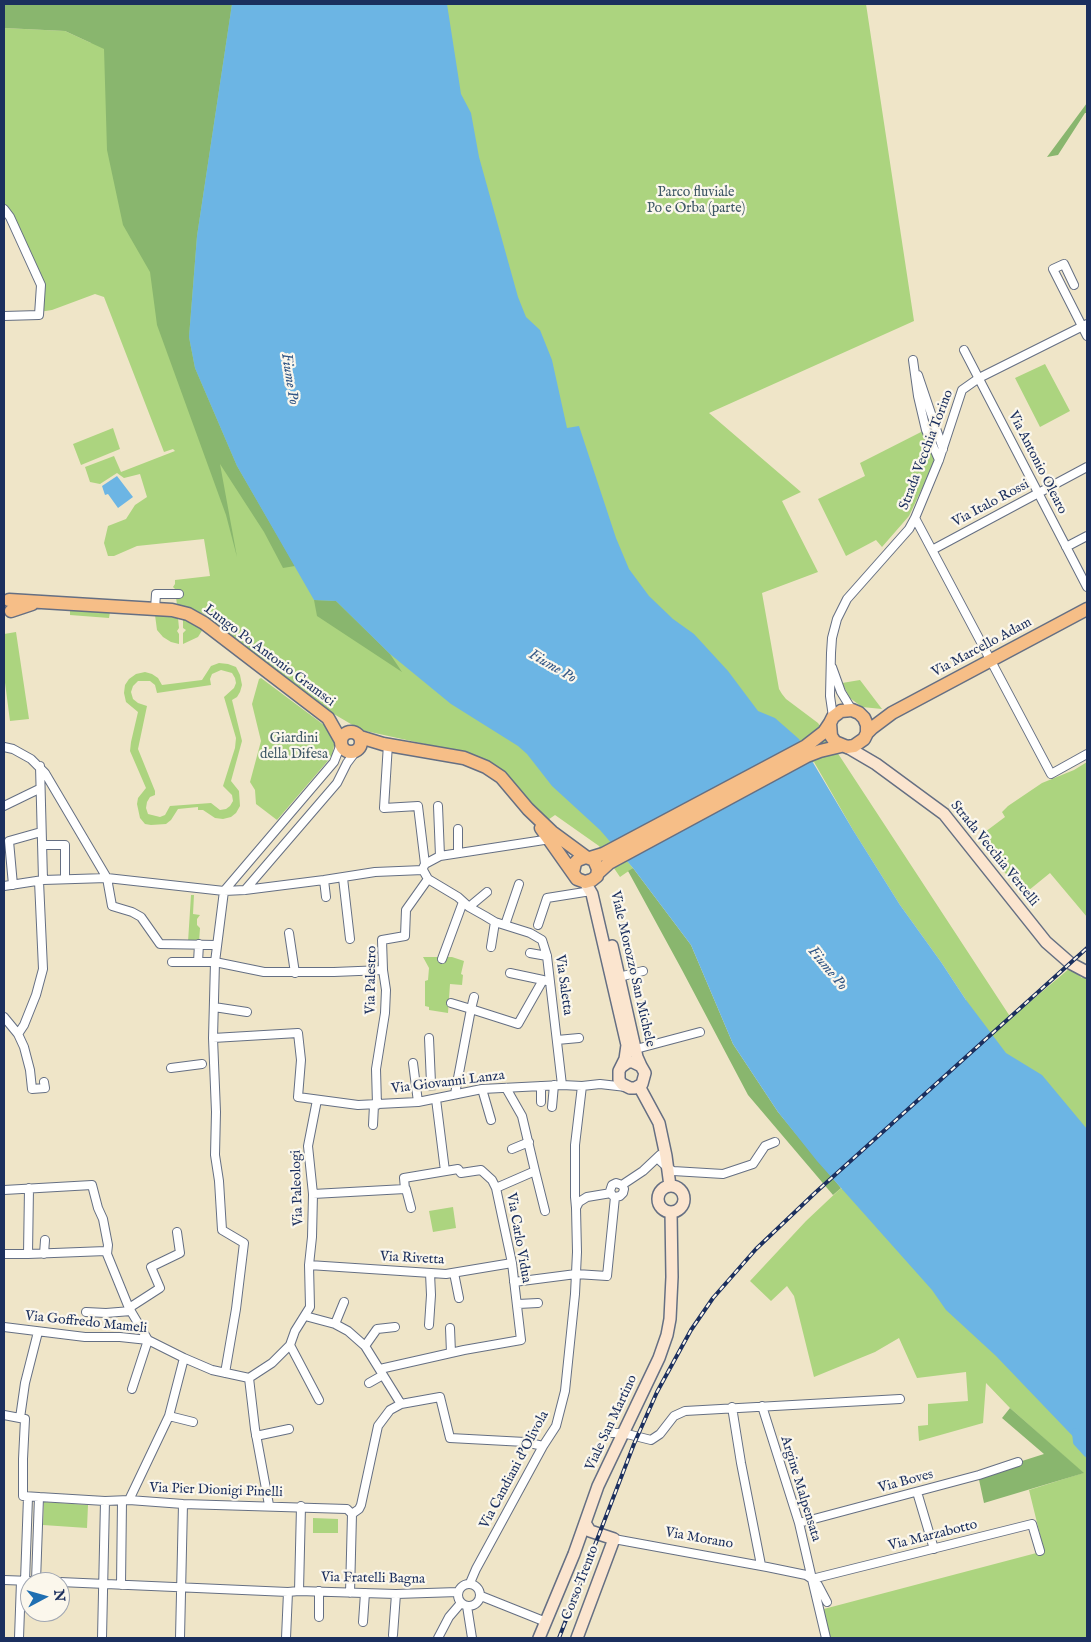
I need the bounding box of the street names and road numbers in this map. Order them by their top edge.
street label: Strada Vecchia Torino [896,388,958,512]
street label: Via Antonio Olearo [1004,409,1070,517]
street label: Via Italo Rossi [950,477,1032,531]
street label: Lungo Po Antonio Gramsci [200,601,338,711]
street label: Via Marcello Adam [929,615,1035,681]
street label: Strada Vecchia Vercelli [946,798,1042,910]
street label: Viale Morozzo San Michele [606,889,658,1049]
street label: Via Palestro [363,946,381,1014]
street label: Via Saletta [550,954,576,1016]
street label: Via Giovanni Lanza [390,1068,506,1098]
street label: Via Paleologi [288,1150,308,1226]
street label: Via Carlo Vidua [502,1192,534,1284]
street label: Via Rivetta [379,1249,445,1269]
street label: Via Goffredo Mameli [24,1308,148,1338]
street label: Viale San Martino [582,1372,642,1474]
street label: Via Candiani d'Olivola [477,1408,553,1532]
street label: Argine Malpensata [776,1434,824,1544]
street label: Via Boves [877,1467,935,1497]
street label: Via Pier Dionigi Pinelli [149,1480,283,1502]
street label: Via Marzabotto [887,1517,979,1555]
street label: Via Morano [664,1525,734,1553]
street label: Corso Trento [559,1543,603,1623]
street label: Via Fratelli Bagna [321,1570,425,1588]

